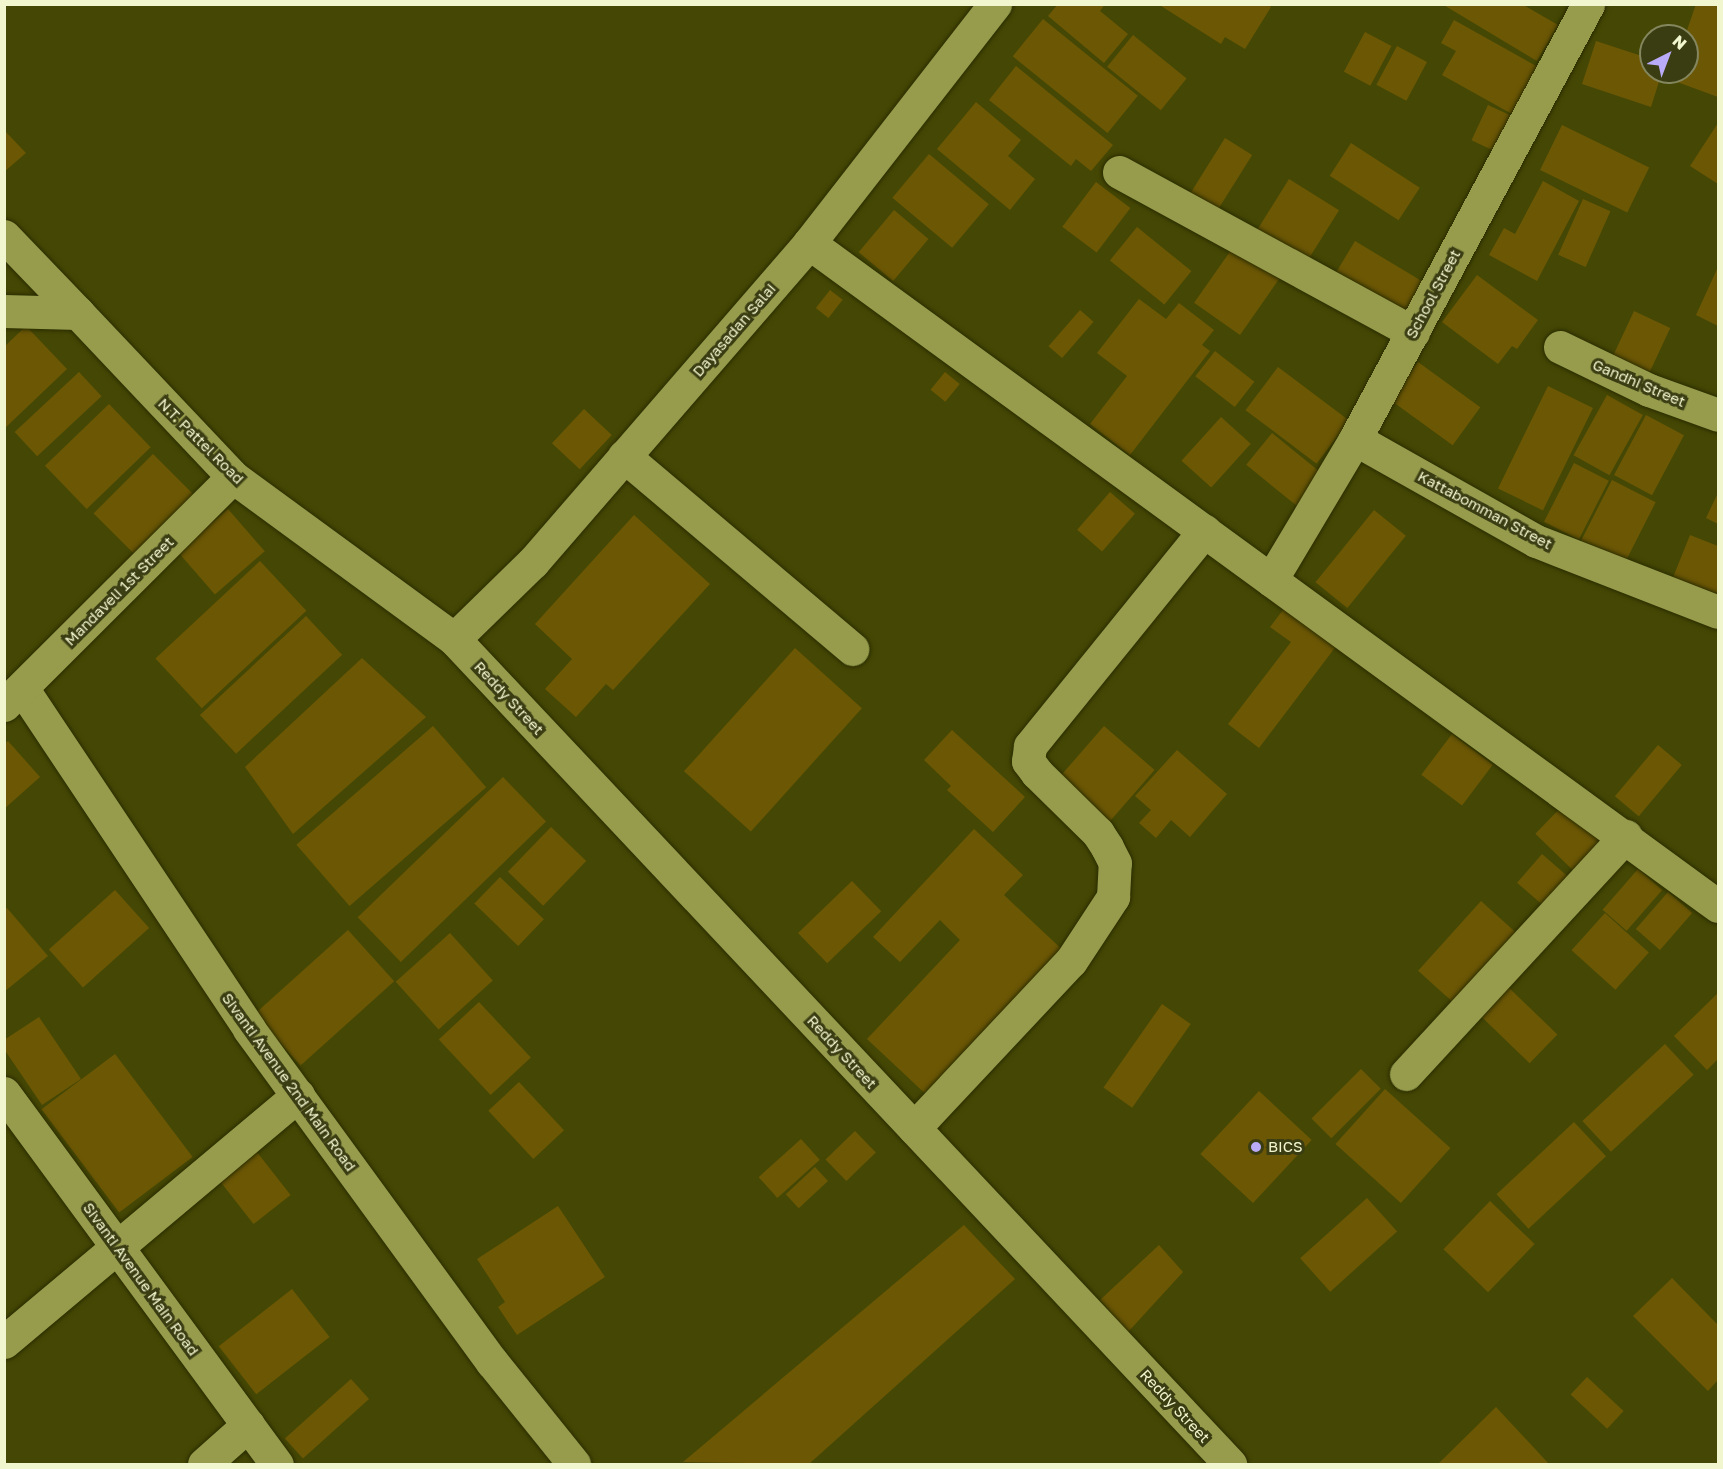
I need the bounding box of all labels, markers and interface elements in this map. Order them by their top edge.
north arrow [1639,24,1699,84]
text: N [1668,31,1691,54]
street label: School Street [1402,247,1464,341]
street label: Dayasadan Salai [689,280,779,380]
street label: Gandhi Street [1590,355,1688,411]
street label: N.T. Pattel Road [154,394,248,488]
street label: Kattabomman Street [1415,467,1555,553]
street label: Mandaveli 1st Street [61,533,177,649]
street label: Reddy Street [470,658,548,738]
street label: Sivanti Avenue 2nd Main Road [218,989,360,1175]
street label: Reddy Street [803,1012,881,1092]
place label: BICS [1268,1138,1303,1156]
marker: BICS [1249,1140,1263,1154]
street label: Sivanti Avenue Main Road [79,1199,203,1359]
street label: Reddy Street [1136,1366,1214,1446]

